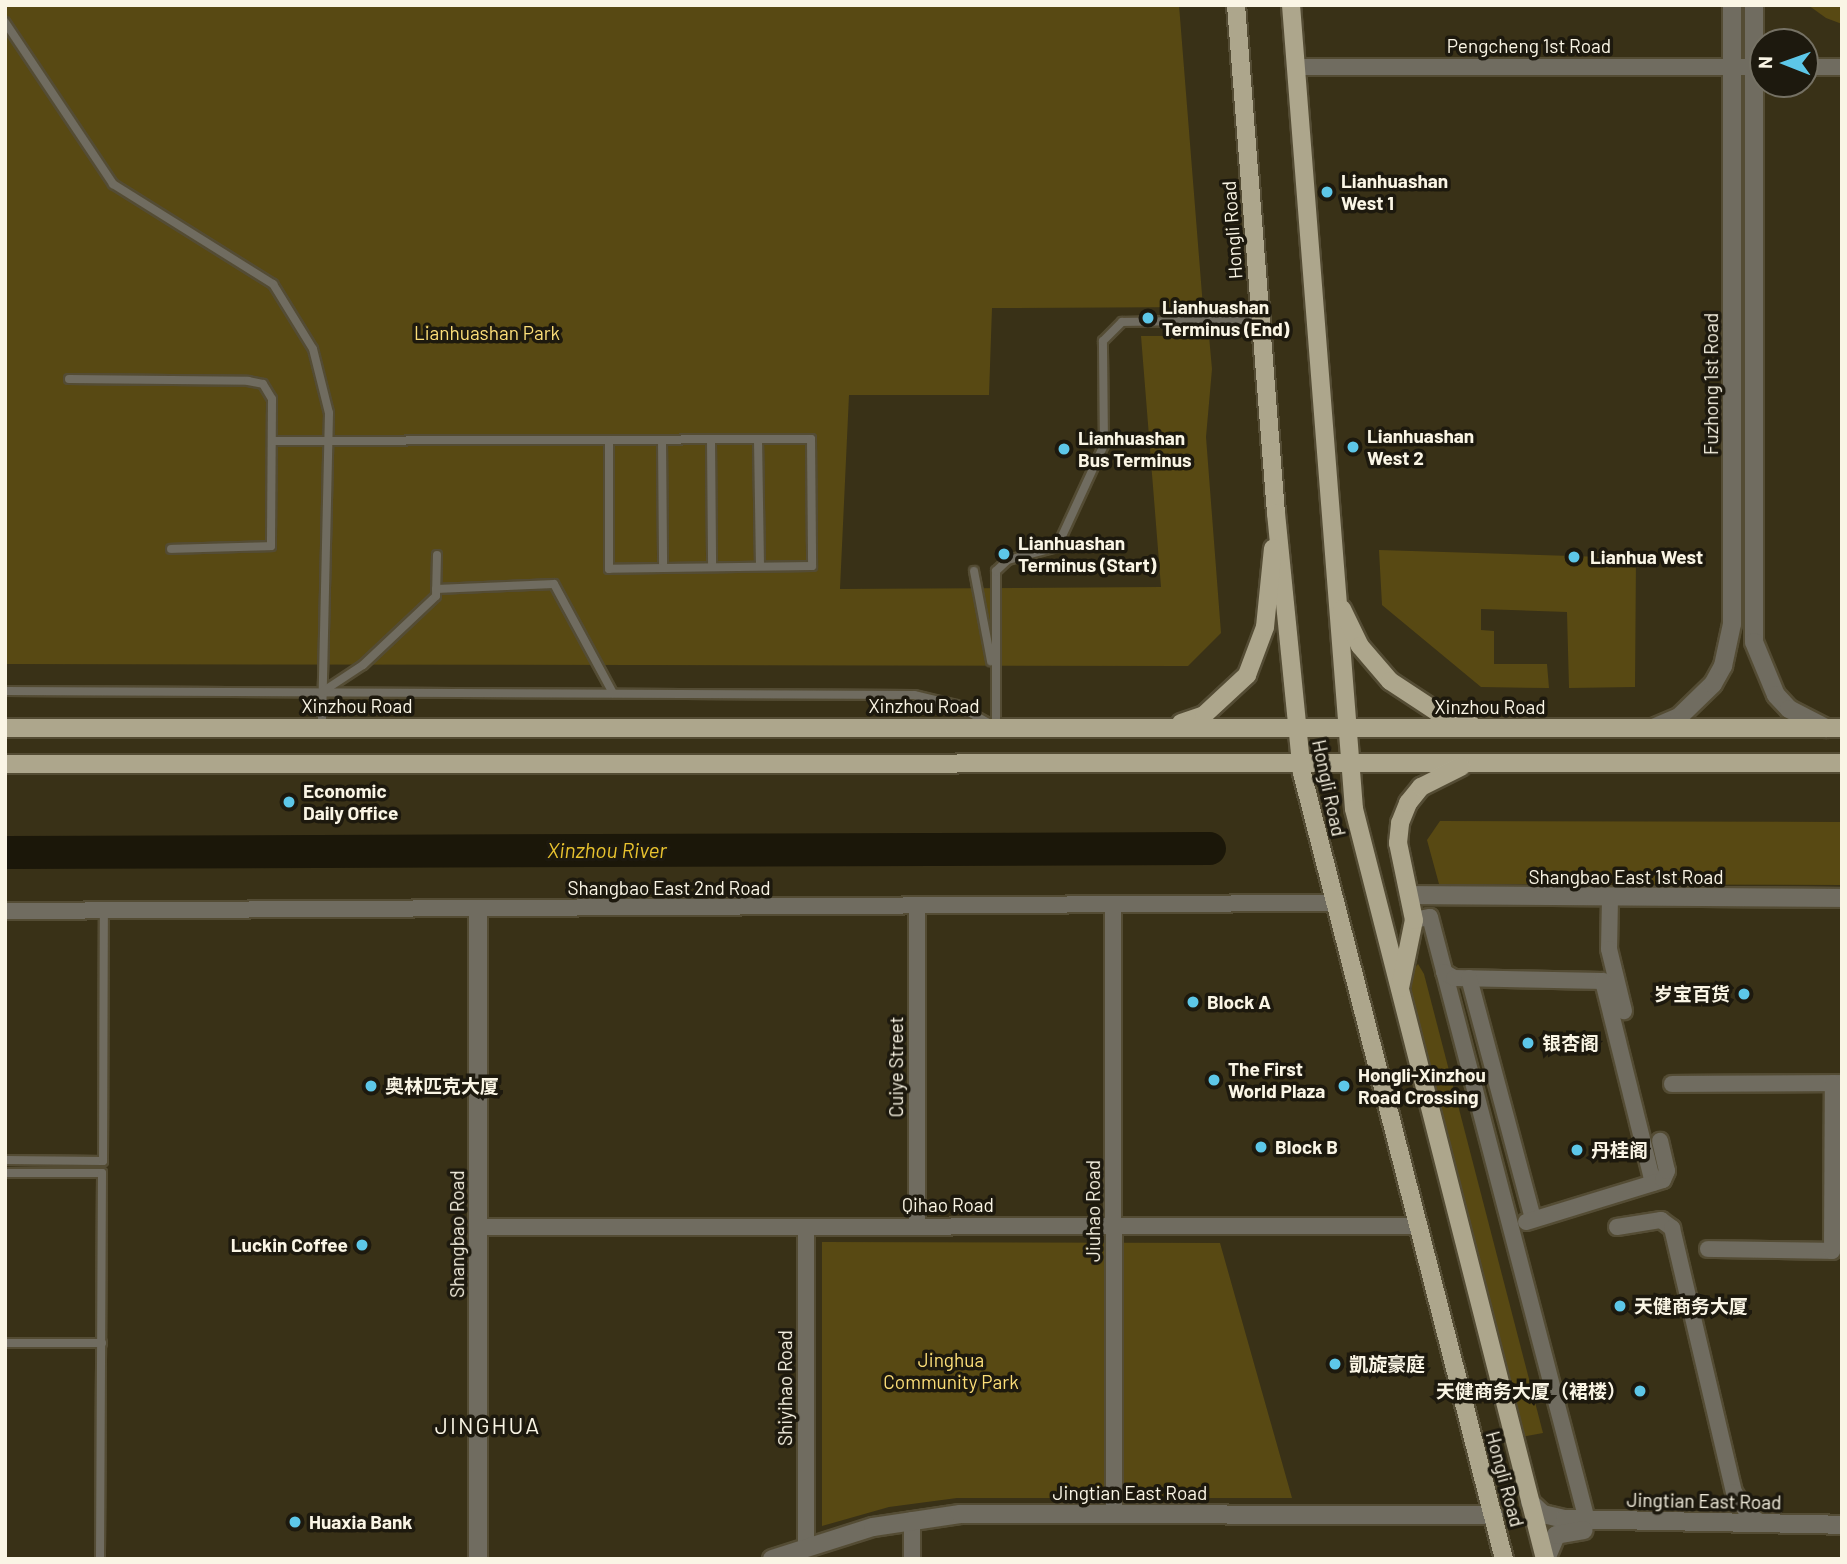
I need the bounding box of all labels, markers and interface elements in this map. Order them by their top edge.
north arrow [1749,28,1819,98]
street label: Pengcheng 1st Road [1447,35,1611,57]
text: N [1753,56,1776,69]
place label: Lianhuashan West 1 [1341,170,1448,214]
street label: Hongli Road [1217,180,1247,280]
marker: Lianhuashan West 1 [1319,184,1335,200]
place label: Lianhuashan Terminus (End) [1162,296,1289,340]
marker: Lianhuashan Terminus (End) [1140,310,1156,326]
street label: Fuzhong 1st Road [1700,313,1722,455]
park label: Lianhuashan Park [414,322,560,344]
place label: Lianhuashan West 2 [1367,425,1474,469]
place label: Lianhuashan Bus Terminus [1078,427,1192,471]
marker: Lianhuashan West 2 [1345,439,1361,455]
marker: Lianhuashan Bus Terminus [1056,441,1072,457]
place label: Lianhuashan Terminus (Start) [1018,532,1156,576]
marker: Lianhuashan Terminus (Start) [996,546,1012,562]
place label: Lianhua West [1590,546,1703,568]
marker: Lianhua West [1564,547,1584,567]
street label: Xinzhou Road [301,695,413,717]
street label: Xinzhou Road [868,695,980,717]
street label: Xinzhou Road [1434,696,1546,718]
street label: Hongli Road [1308,738,1350,838]
place label: Economic Daily Office [303,780,398,824]
marker: Economic Daily Office [281,794,297,810]
water label: Xinzhou River [547,837,667,863]
street label: Shangbao East 1st Road [1528,866,1724,888]
street label: Shangbao East 2nd Road [567,877,771,899]
place label: 岁宝百货 [1654,983,1730,1005]
marker: 岁宝百货 [1736,986,1752,1002]
place label: Block A [1207,991,1271,1013]
marker: Block A [1185,994,1201,1010]
street label: Cuiye Street [885,1017,907,1117]
place label: 银杏阁 [1542,1032,1599,1054]
marker: 银杏阁 [1520,1035,1536,1051]
place label: The First World Plaza [1228,1058,1325,1102]
place label: Hongli-Xinzhou Road Crossing [1358,1064,1486,1108]
marker: The First World Plaza [1206,1072,1222,1088]
place label: 奥林匹克大厦 [385,1075,499,1097]
marker: 奥林匹克大厦 [363,1078,379,1094]
marker: Hongli-Xinzhou Road Crossing [1336,1078,1352,1094]
place label: Block B [1275,1136,1338,1158]
marker: Block B [1253,1139,1269,1155]
place label: 丹桂阁 [1591,1139,1648,1161]
marker: 丹桂阁 [1569,1142,1585,1158]
street label: Jiuhao Road [1082,1160,1104,1262]
street label: Shangbao Road [446,1170,468,1298]
street label: Qihao Road [902,1194,994,1216]
place label: Luckin Coffee [231,1234,348,1256]
marker: Luckin Coffee [354,1237,370,1253]
place label: 天健商务大厦 [1634,1295,1748,1317]
marker: 天健商务大厦 [1612,1298,1628,1314]
street label: Shiyihao Road [774,1330,796,1446]
park label: Jinghua Community Park [883,1349,1019,1393]
place label: 凱旋豪庭 [1349,1353,1425,1375]
marker: 凱旋豪庭 [1327,1356,1343,1372]
place label: 天健商务大厦（裙楼） [1436,1380,1626,1402]
marker: 天健商务大厦（裙楼） [1632,1383,1648,1399]
district label: JINGHUA [436,1411,540,1439]
street label: Hongli Road [1481,1429,1529,1529]
street label: Jingtian East Road [1053,1482,1207,1504]
street label: Jingtian East Road [1626,1488,1782,1514]
place label: Huaxia Bank [309,1511,412,1533]
marker: Huaxia Bank [287,1514,303,1530]

